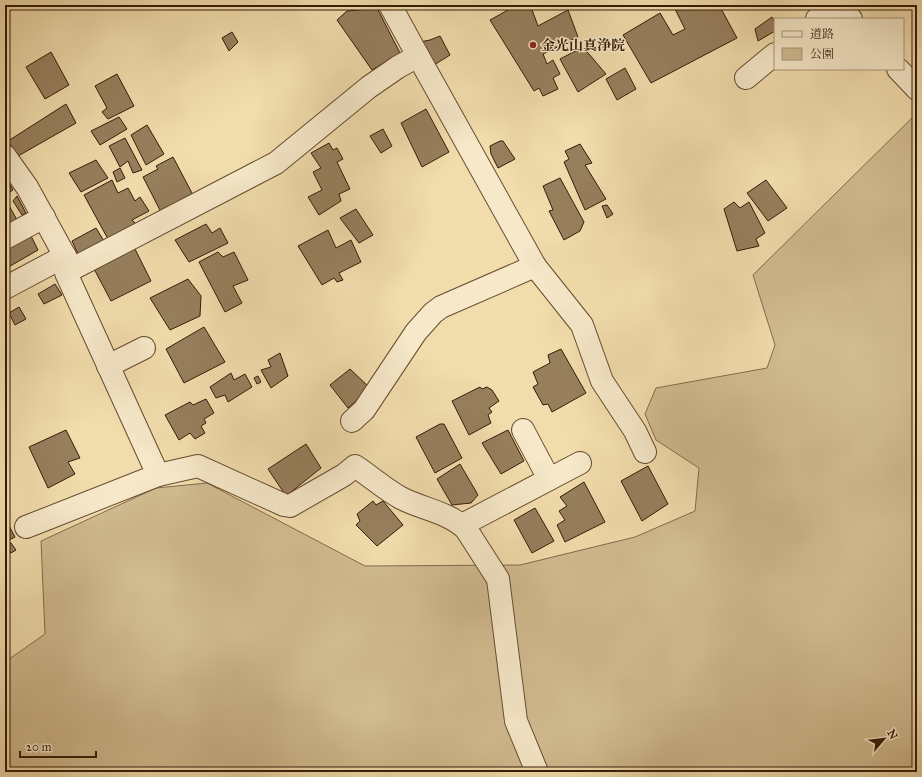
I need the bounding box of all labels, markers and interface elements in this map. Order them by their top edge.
legend [774,18,904,70]
text: 道路 [810,27,834,41]
place label: 金光山真浄院 [541,37,625,54]
marker: 金光山真浄院 [528,40,538,50]
text: 公園 [810,47,834,61]
north arrow [864,719,904,759]
text: N [884,727,901,742]
scale bar [20,733,96,759]
text: 20 m [26,740,52,754]

